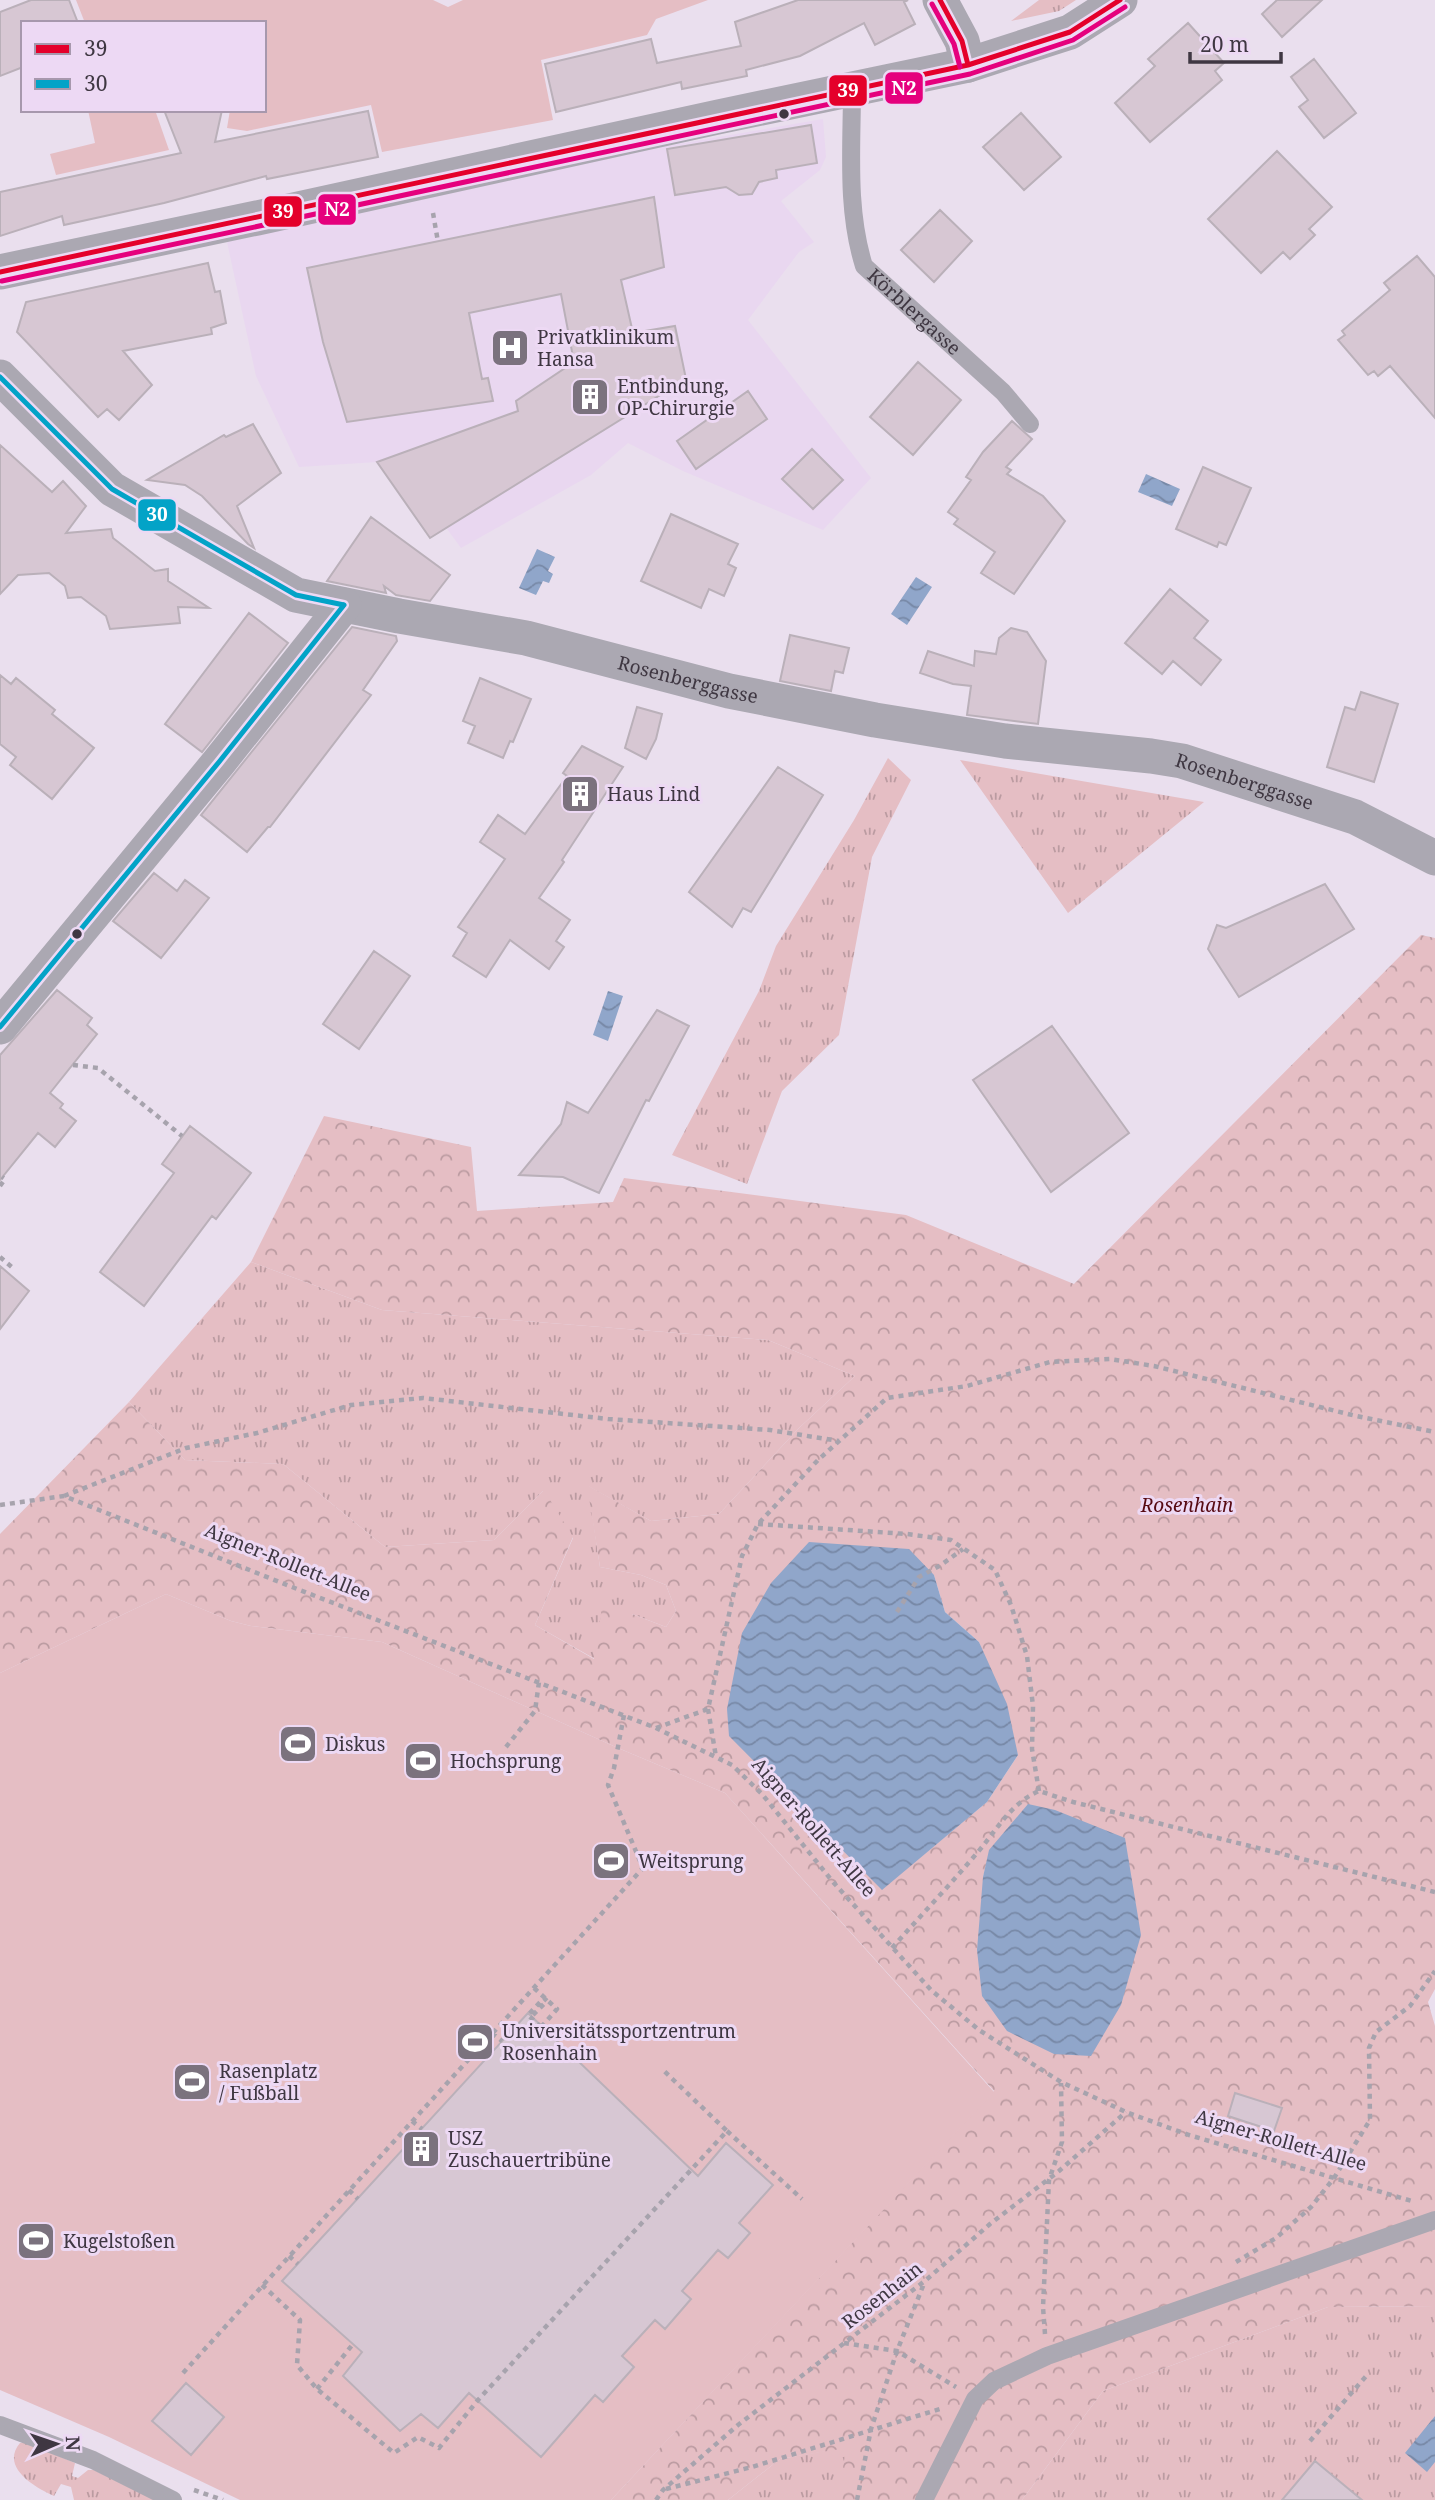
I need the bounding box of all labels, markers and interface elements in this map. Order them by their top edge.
legend [21,21,266,112]
scale bar [1190,21,1281,65]
text: 20 m [1200,30,1249,58]
text: 39 [84,34,107,62]
text: 30 [84,69,107,97]
line badge: N2 [884,71,924,105]
line badge: 39 [828,74,868,107]
text: N2 [891,75,917,101]
text: 39 [837,77,859,103]
unlabelled marker [777,107,791,121]
line badge: N2 [317,193,357,226]
line badge: 39 [263,195,303,228]
text: N2 [324,196,350,222]
text: 39 [272,198,294,224]
street label: Körblergasse [862,262,967,361]
place label: Privatklinikum Hansa [537,324,674,372]
hospital icon: Privatklinikum Hansa [489,327,531,369]
place label: Entbindung, OP-Chirurgie [617,373,735,421]
building icon: Entbindung, OP-Chirurgie [569,376,611,418]
line badge: 30 [137,498,177,532]
text: 30 [146,501,168,527]
street label: Rosenberggasse [615,650,760,709]
street label: Rosenberggasse [1172,747,1317,816]
building icon: Haus Lind [559,773,601,815]
place label: Haus Lind [607,781,701,807]
unlabelled marker [70,927,84,941]
park label: Rosenhain [1140,1492,1234,1518]
street label: Aigner-Rollett-Allee [201,1517,375,1607]
sports icon: Diskus [277,1723,319,1765]
place label: Diskus [325,1731,385,1757]
sports icon: Hochsprung [402,1740,444,1782]
place label: Hochsprung [450,1748,561,1774]
street label: Aigner-Rollett-Allee [746,1752,882,1902]
sports icon: Weitsprung [590,1840,632,1882]
place label: Weitsprung [638,1848,743,1874]
place label: Universitätssportzentrum Rosenhain [502,2018,736,2066]
sports icon: Universitätssportzentrum Rosenhain [454,2021,496,2063]
place label: Rasenplatz / Fußball [219,2058,318,2106]
sports icon: Rasenplatz / Fußball [171,2061,213,2103]
street label: Aigner-Rollett-Allee [1192,2103,1370,2177]
place label: USZ Zuschauertribüne [448,2125,611,2173]
building icon: USZ Zuschauertribüne [400,2128,442,2170]
sports icon: Kugelstoßen [15,2220,57,2262]
place label: Kugelstoßen [63,2228,175,2254]
street label: Rosenhain [836,2255,928,2335]
north arrow [21,2409,91,2479]
text: N [60,2435,86,2451]

